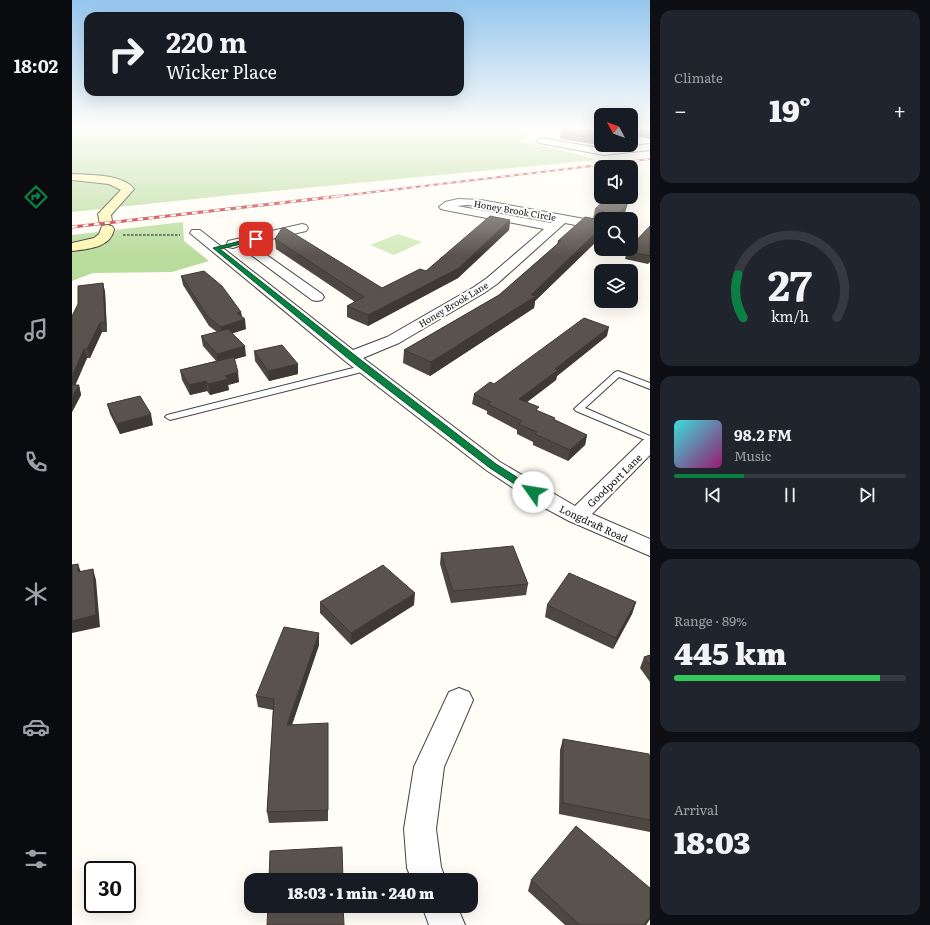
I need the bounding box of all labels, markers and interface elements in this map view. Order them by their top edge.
text: 220 m [166,20,247,62]
icon: right [100,28,152,80]
text: 18:02 [14,52,58,79]
text: Wicker Place [166,58,277,85]
text: Climate [674,68,723,87]
text: 19° [769,87,811,131]
text: − [674,93,687,126]
text: + [893,93,906,126]
north arrow [594,108,638,152]
map controls [594,108,638,308]
button: sound [594,160,638,204]
icon: directions [22,183,50,211]
street label: Honey Brook Circle [473,196,558,224]
button: search [594,212,638,256]
pin [239,222,273,256]
icon: arrive [245,228,267,250]
text: 27 [768,251,813,313]
button: layers [594,264,638,308]
street label: Honey Brook Lane [416,278,491,330]
text: km/h [771,304,810,325]
icon: music [22,316,50,344]
text: 98.2 FM [734,423,792,446]
text: Music [734,446,771,465]
icon: phone [22,448,50,476]
street label: Goodport Lane [583,450,645,510]
position arrow [512,471,554,513]
icon: previous [702,484,724,506]
icon: pause [779,484,801,506]
icon: next [856,484,878,506]
street label: Longdraft Road [557,501,631,545]
icon: climate [22,580,50,608]
text: Range · 89% [674,611,747,630]
text: 445 km [674,630,787,674]
icon: car [22,713,50,741]
text: Arrival [674,800,718,819]
text: 18:03 [674,819,750,863]
icon: filters [22,845,50,873]
speed limit sign: 30 [84,861,136,913]
text: 18:03 · 1 min · 240 m [288,881,434,904]

